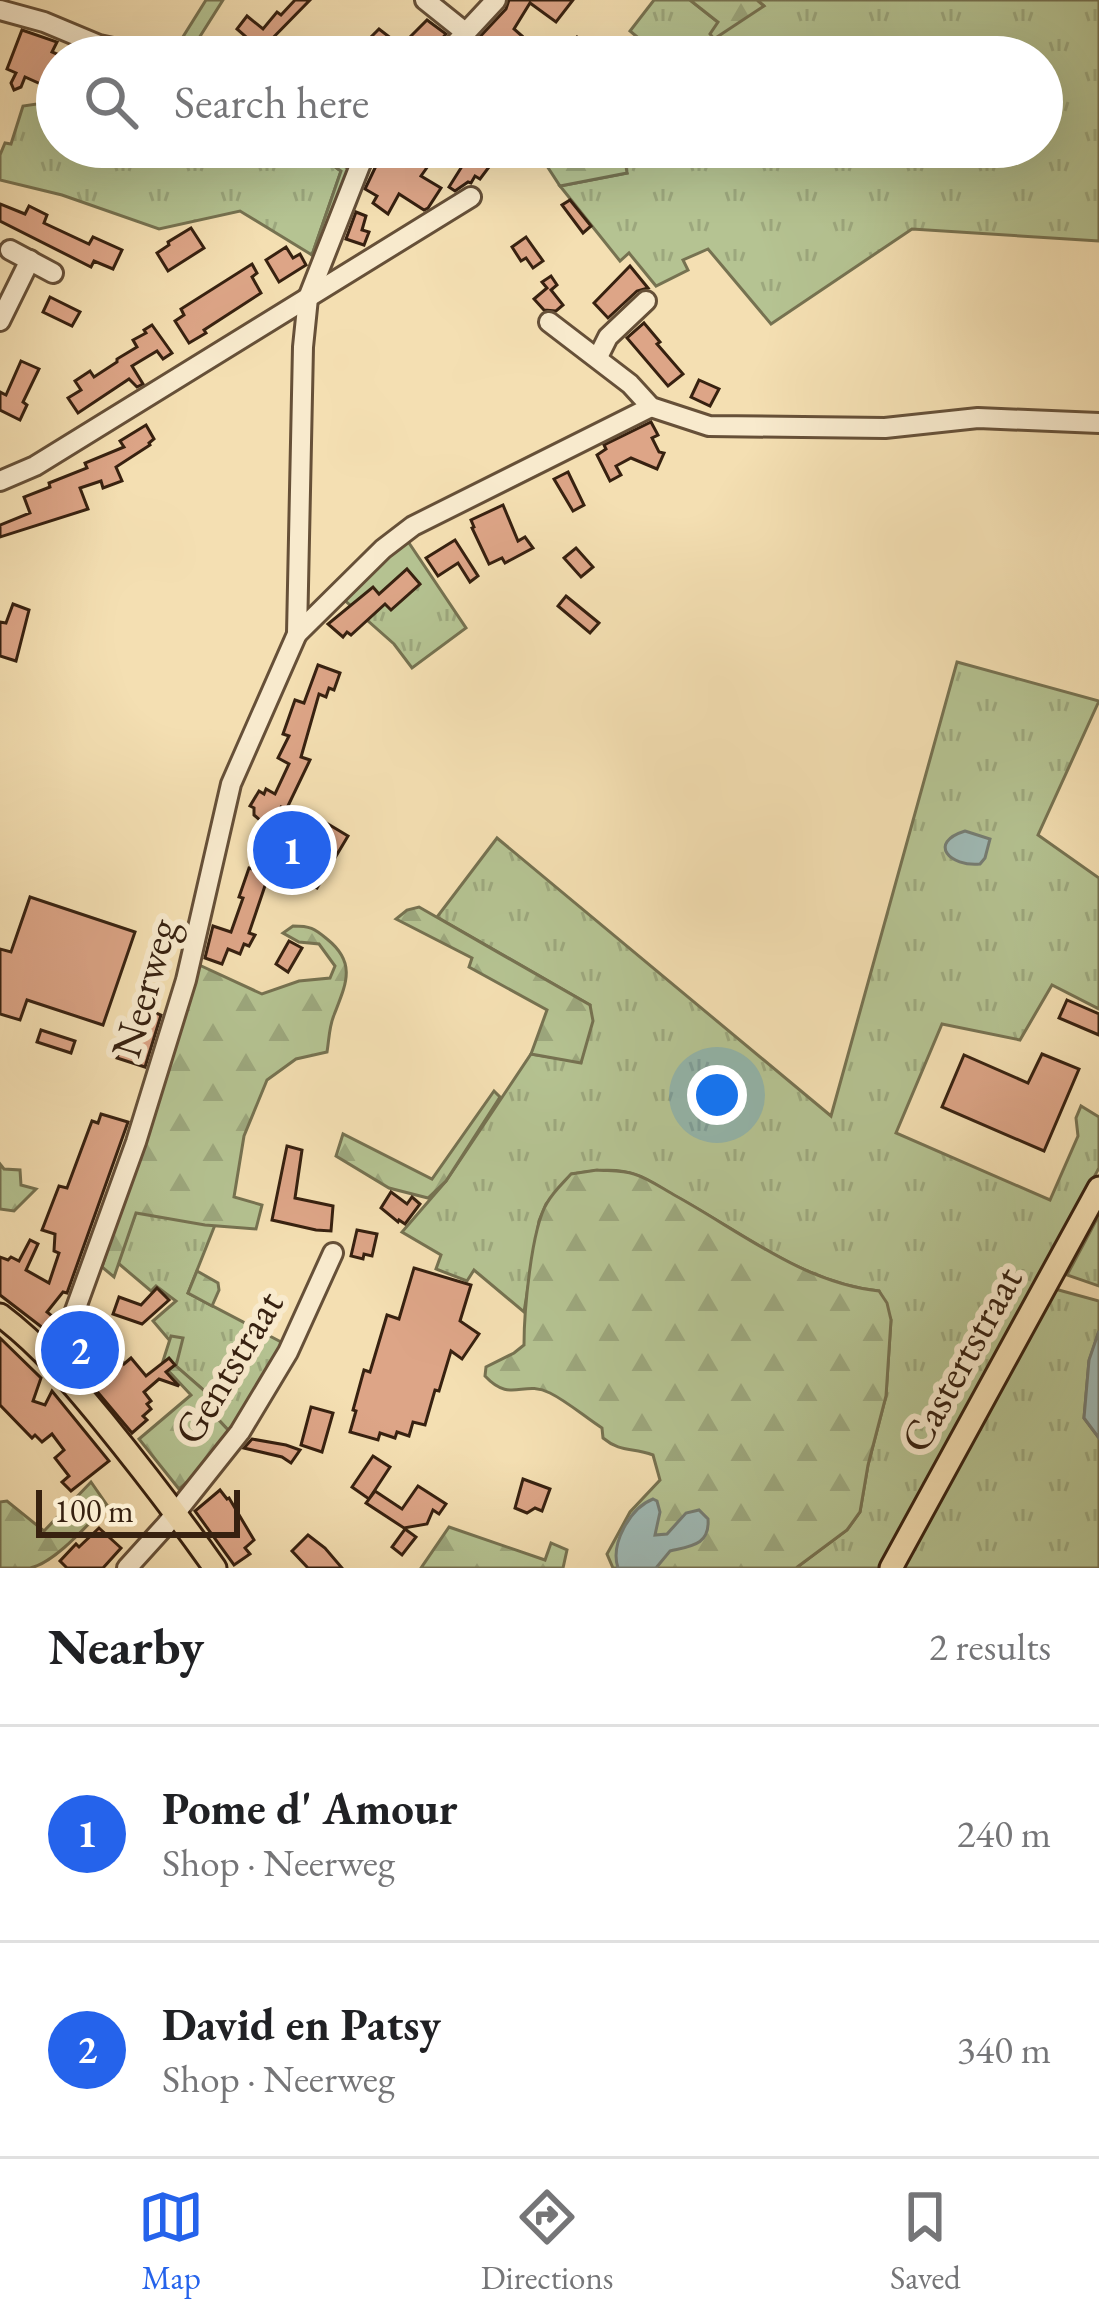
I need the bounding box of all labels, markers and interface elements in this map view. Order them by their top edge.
search box [36,36,1063,168]
icon: search [78,69,144,135]
text: Search here [174,73,369,131]
pin: 1 [253,805,331,895]
street label: Neerweg [98,911,190,1064]
your location [687,1065,747,1125]
street label: Castertstraat [887,1256,1035,1462]
street label: Gentstraat [161,1280,295,1454]
pin: 2 [41,1305,119,1395]
scale bar [36,1484,240,1537]
text: 100 m [54,1489,134,1532]
text: Nearby [48,1613,204,1679]
text: 2 results [929,1621,1051,1672]
text: Pome d' Amour [162,1779,457,1837]
text: 1 [77,1808,97,1859]
text: 240 m [957,1808,1051,1859]
text: Shop · Neerweg [162,1837,395,1888]
text: David en Patsy [162,1995,441,2053]
text: 2 [77,2024,97,2075]
text: 340 m [957,2024,1051,2075]
text: Shop · Neerweg [162,2053,395,2104]
tab: Map [138,2184,204,2299]
tab: Directions [481,2184,614,2299]
tab: Saved [890,2184,961,2299]

